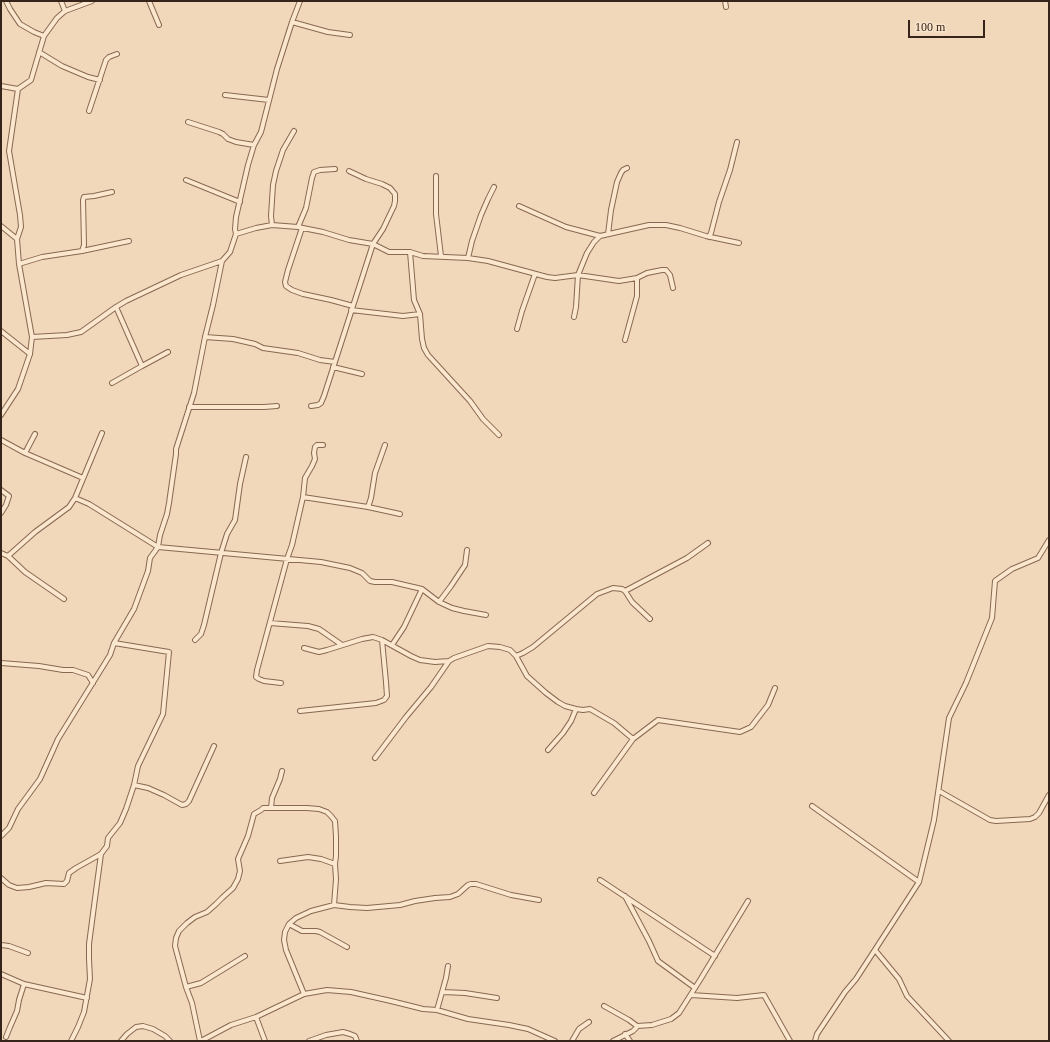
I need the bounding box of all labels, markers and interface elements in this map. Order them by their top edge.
scale bar [910,12,987,38]
text: 100 m [915,20,945,34]

